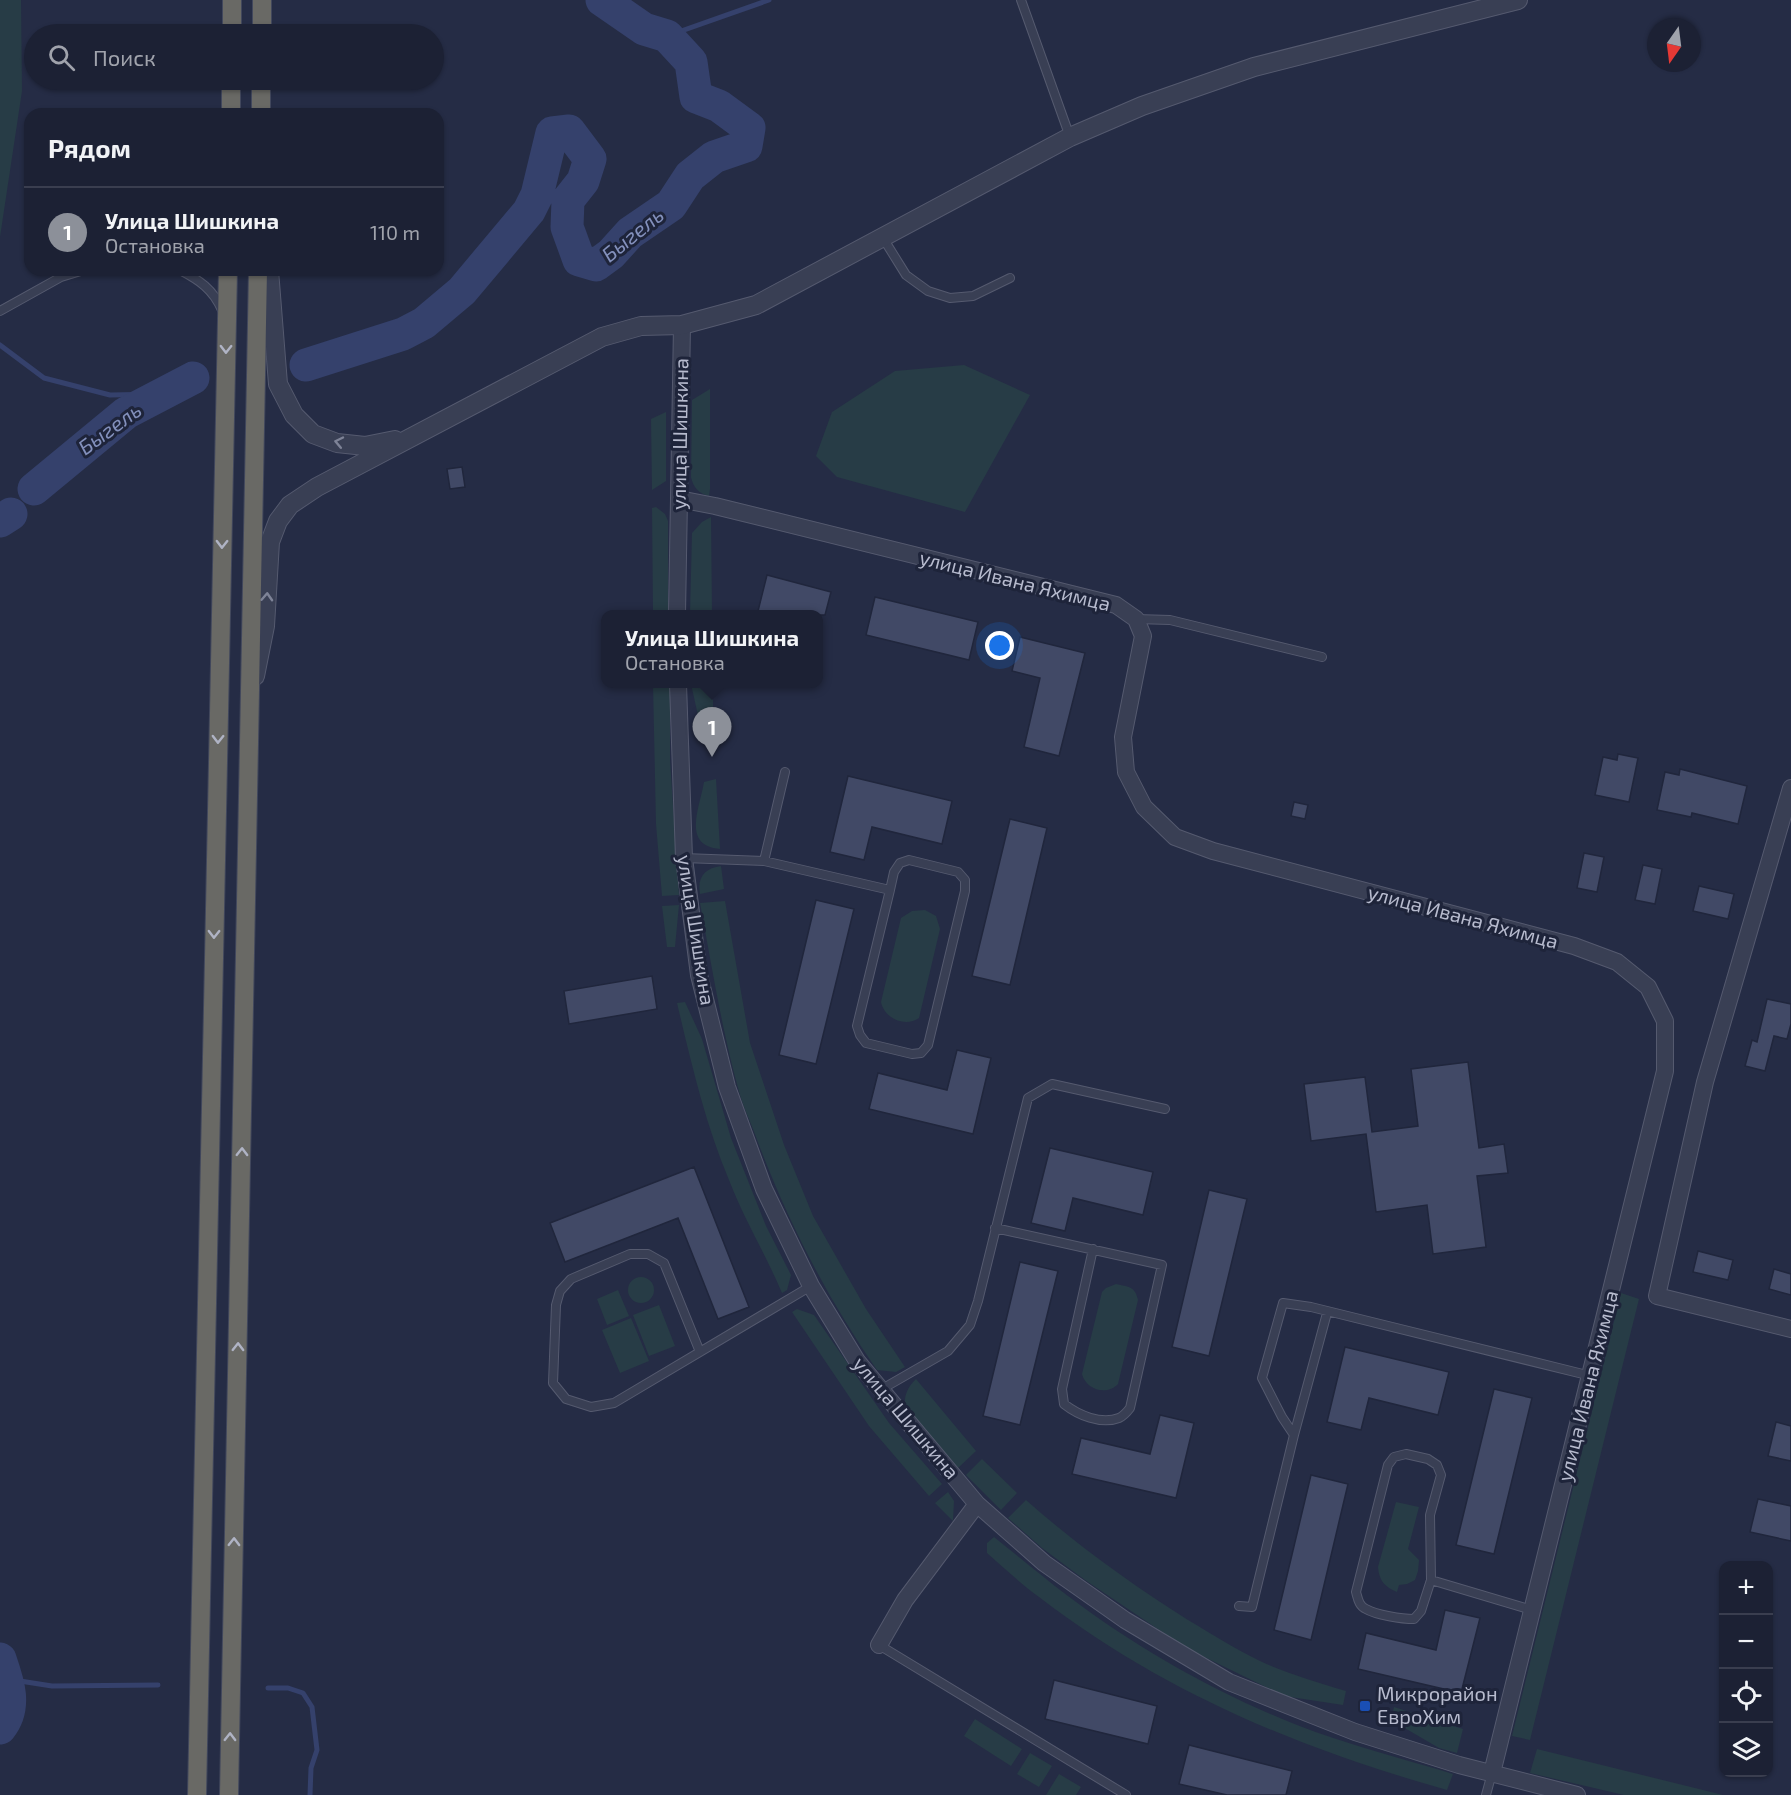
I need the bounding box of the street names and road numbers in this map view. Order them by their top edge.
street label: улица Шишкина [666,358,693,510]
street label: улица Ивана Яхимца [917,545,1113,616]
street label: улица Шишкина [672,853,721,1007]
street label: улица Ивана Яхимца [1365,879,1561,954]
street label: улица Ивана Яхимца [1552,1288,1623,1484]
street label: улица Шишкина [848,1351,965,1484]

